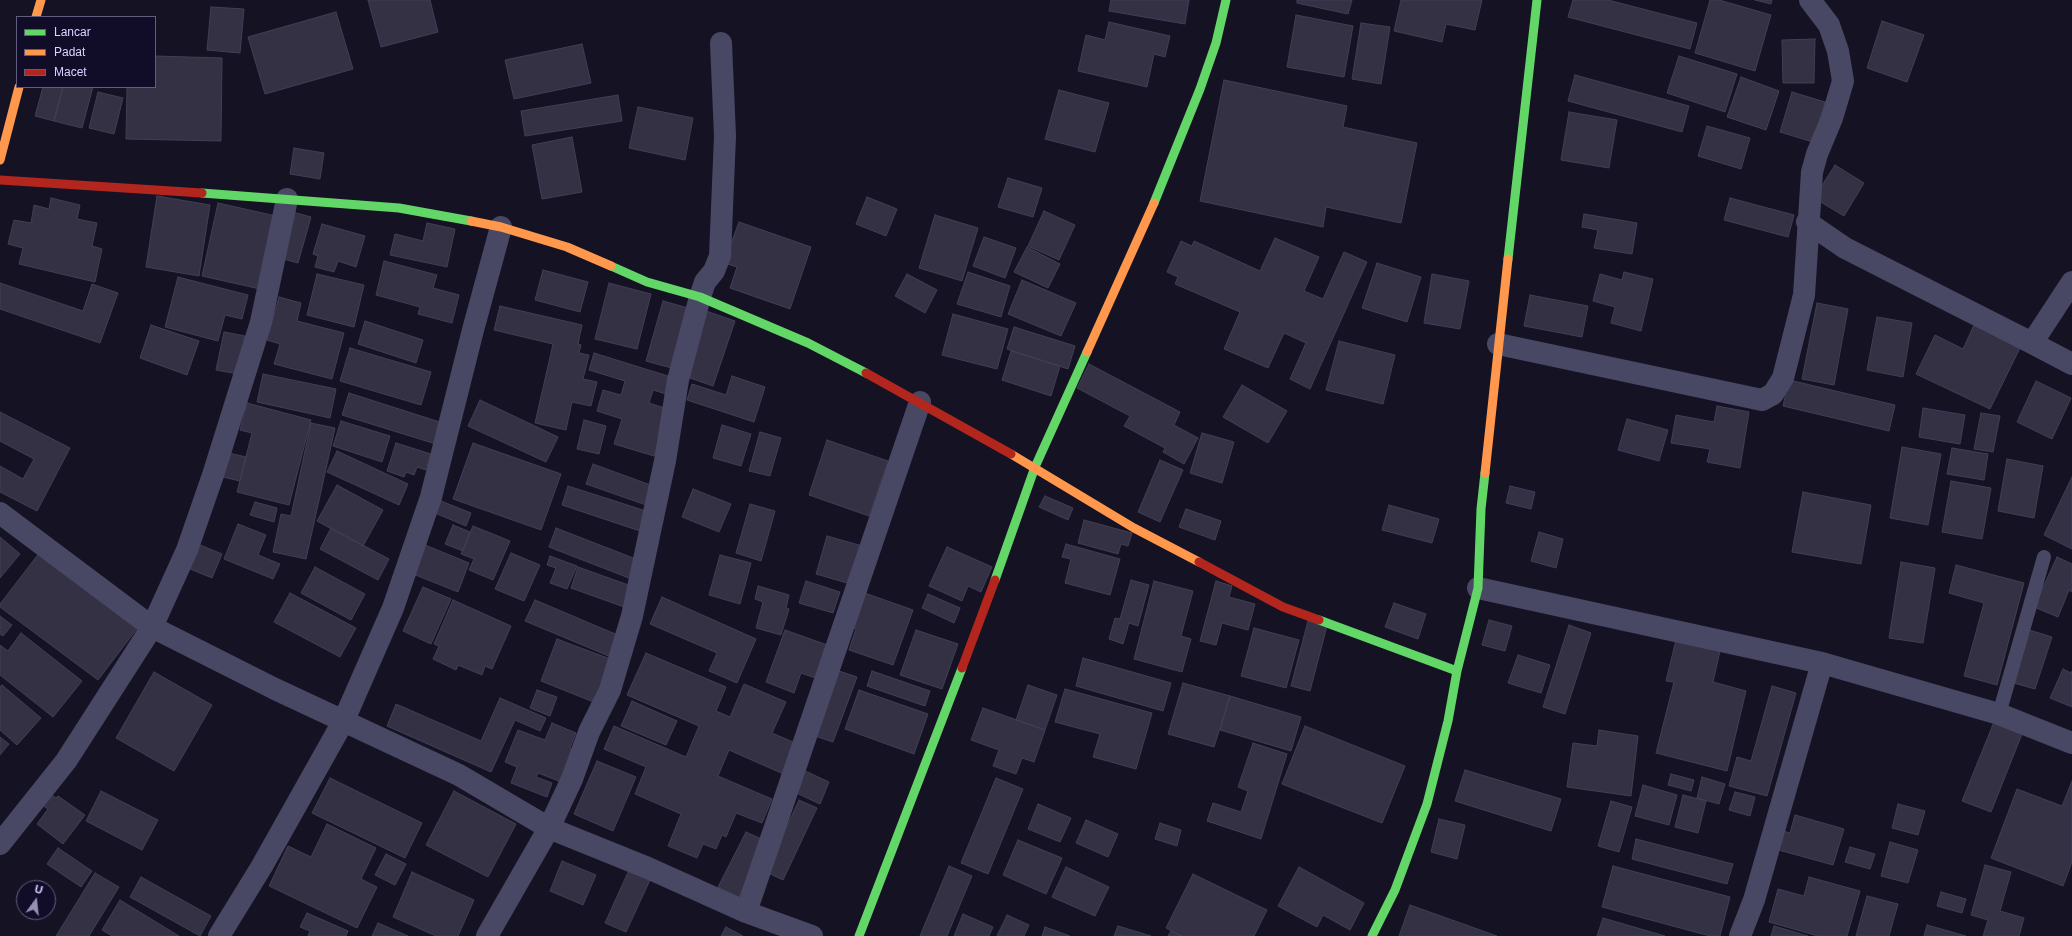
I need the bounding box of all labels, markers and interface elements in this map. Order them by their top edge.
legend [16,16,156,88]
text: Lancar [54,25,91,39]
text: Padat [54,45,85,59]
text: Macet [54,65,87,79]
north arrow [16,880,56,920]
text: U [33,883,44,896]

